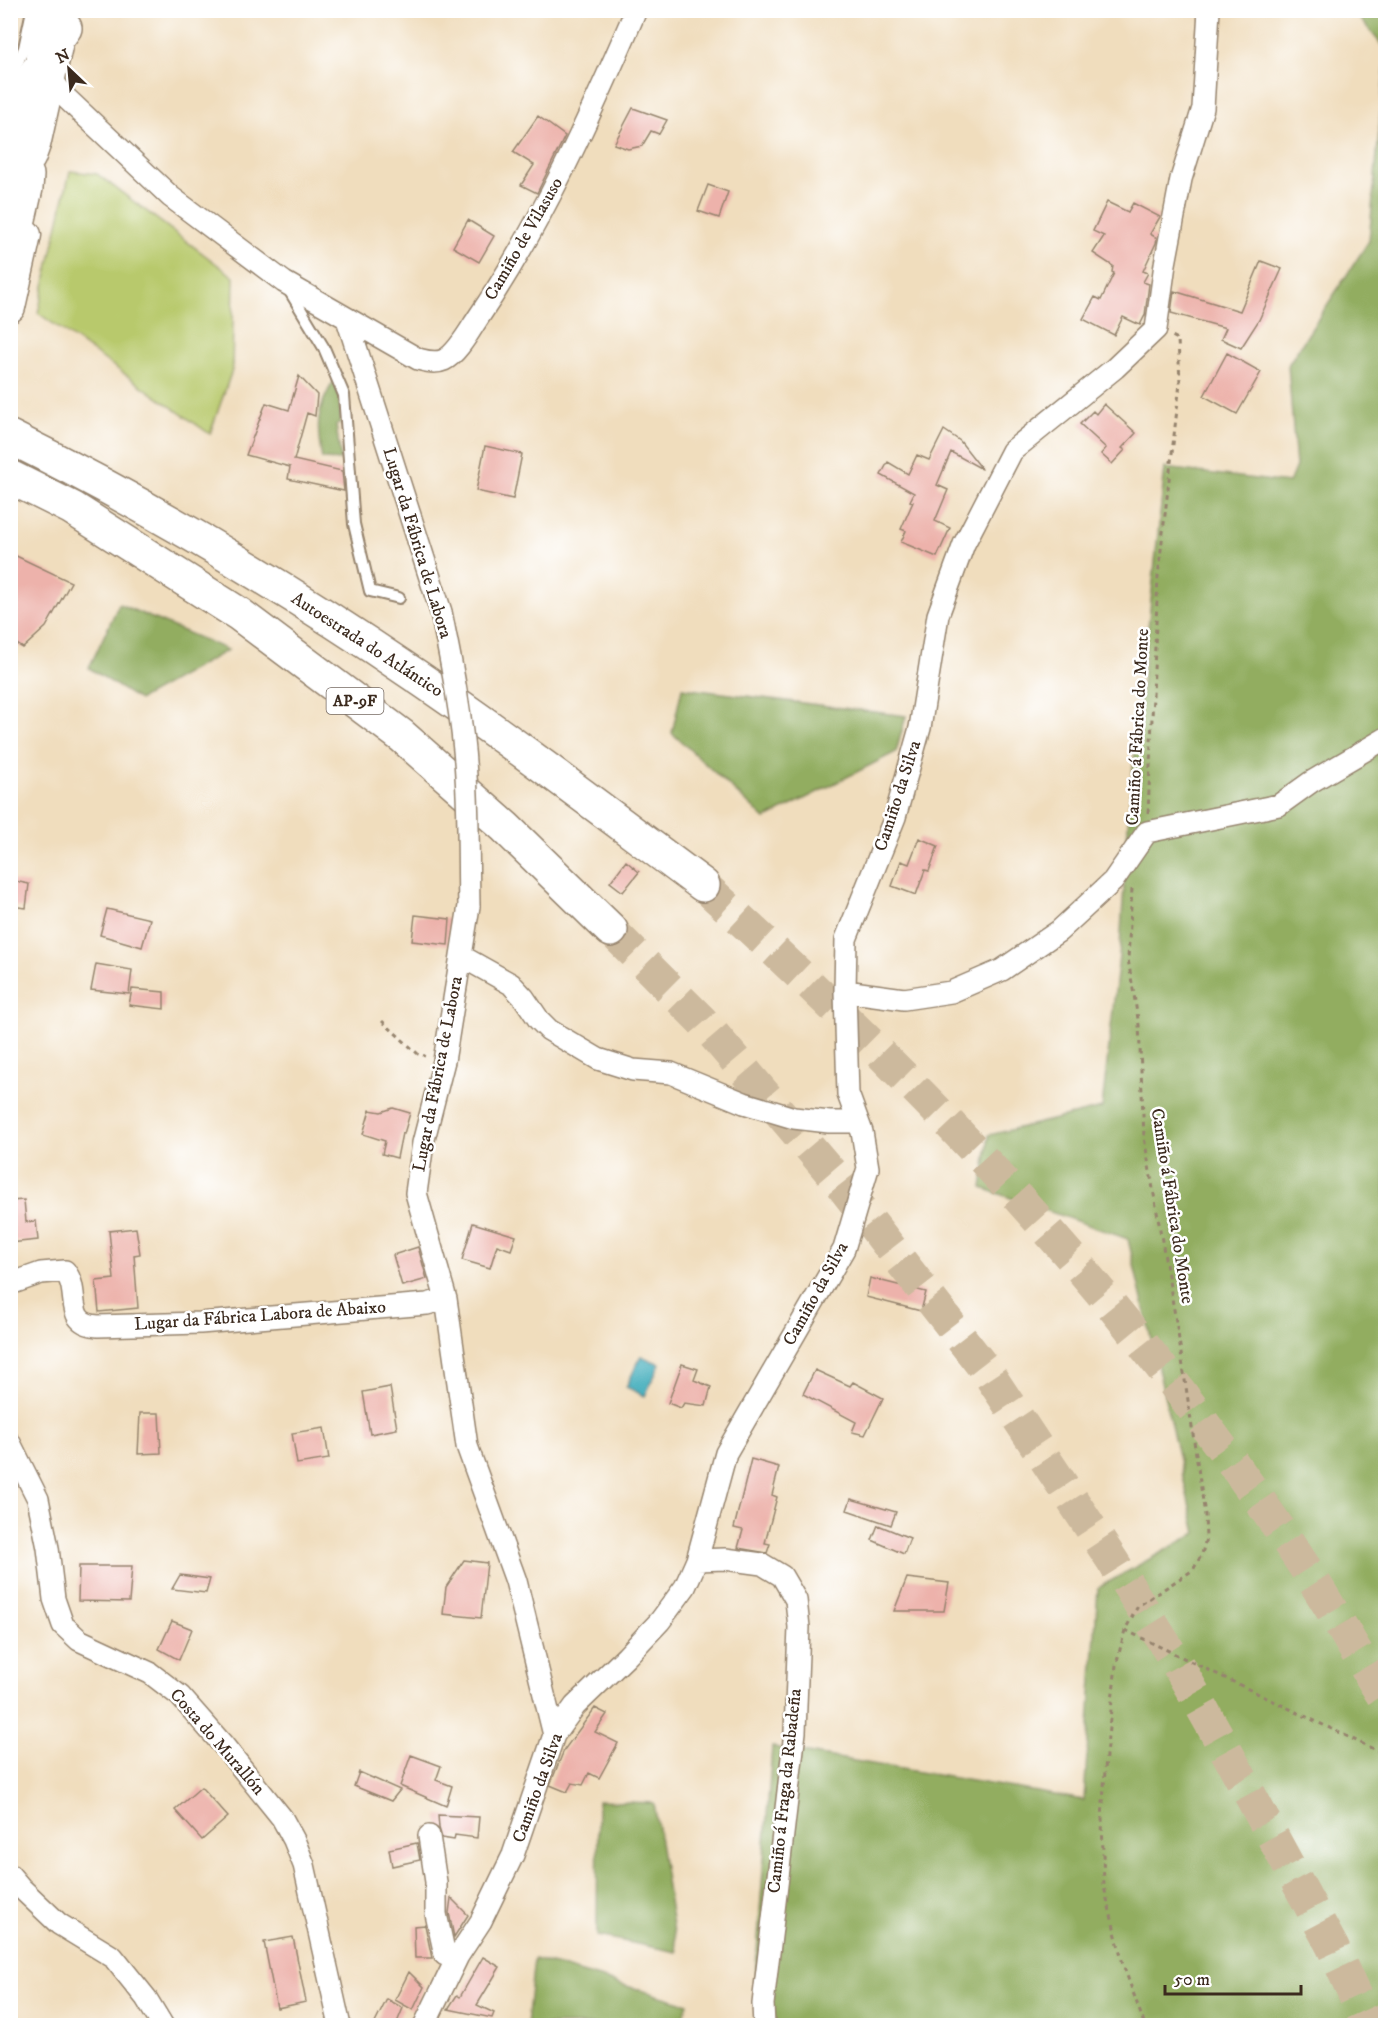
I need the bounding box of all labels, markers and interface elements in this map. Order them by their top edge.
north arrow [39,39,99,99]
text: N [53,45,73,68]
street label: Camiño de Vilasuso [480,173,568,304]
street label: Lugar da Fábrica de Labora [377,445,457,642]
street label: Autoestrada do Atlántico [287,588,447,703]
street label: Camiño á Fábrica do Monte [1122,628,1154,826]
road number: AP-9F [326,688,384,714]
street label: Camiño da Silva [870,738,926,854]
street label: Lugar da Fábrica de Labora [408,974,468,1174]
street label: Camiño á Fábrica do Monte [1146,1107,1198,1305]
street label: Camiño da Silva [778,1238,854,1350]
street label: Lugar da Fábrica Labora de Abaixo [133,1296,387,1336]
street label: Costa do Murallón [165,1684,270,1800]
street label: Camiño á Fraga da Rabadeña [763,1687,807,1894]
street label: Camiño da Silva [508,1730,568,1846]
scale bar [1165,1958,1302,1996]
text: 50 m [1174,1969,1210,1991]

